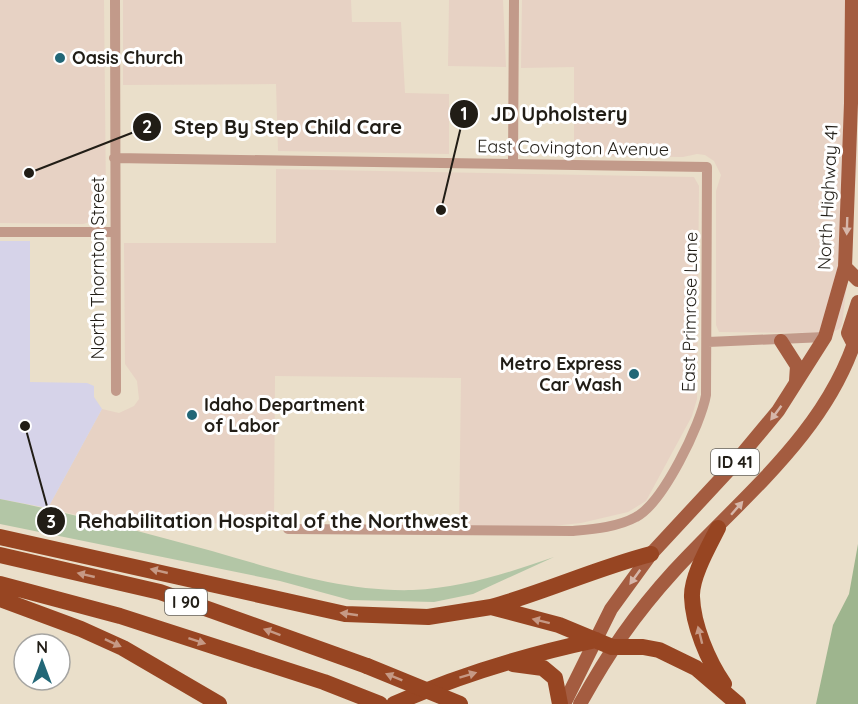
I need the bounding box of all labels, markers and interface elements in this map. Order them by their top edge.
place label: Oasis Church [72,46,183,69]
marker: Oasis Church [53,51,67,65]
callout: JD Upholstery [449,95,640,133]
text: JD Upholstery [490,101,628,126]
text: 1 [460,102,468,125]
callout: Step By Step Child Care [132,108,414,146]
text: Step By Step Child Care [174,114,402,139]
text: 2 [142,115,152,138]
street label: North Highway 41 [812,123,843,271]
street label: East Covington Avenue [477,134,669,161]
street label: North Thornton Street [86,177,109,359]
one-way arrow [842,217,851,236]
street label: East Primrose Lane [677,232,702,392]
place label: Metro Express Car Wash [500,352,622,396]
marker: Metro Express Car Wash [627,367,641,381]
place label: Idaho Department of Labor [204,393,365,437]
one-way arrow [769,405,782,421]
marker: Idaho Department of Labor [185,408,199,422]
road number: ID 41 [711,449,759,475]
one-way arrow [730,500,744,515]
callout: Rehabilitation Hospital of the Northwest [36,502,481,540]
text: Rehabilitation Hospital of the Northwest [77,508,469,533]
text: 3 [46,510,56,533]
one-way arrow [149,566,168,576]
one-way arrow [629,568,641,584]
one-way arrow [76,570,95,579]
road number: I 90 [165,589,207,615]
one-way arrow [339,609,358,619]
one-way arrow [531,616,550,626]
one-way arrow [695,625,705,644]
one-way arrow [263,627,281,637]
north arrow [12,632,72,692]
one-way arrow [188,636,206,646]
text: N [36,637,48,657]
one-way arrow [104,639,121,648]
one-way arrow [459,670,477,679]
one-way arrow [385,672,403,681]

